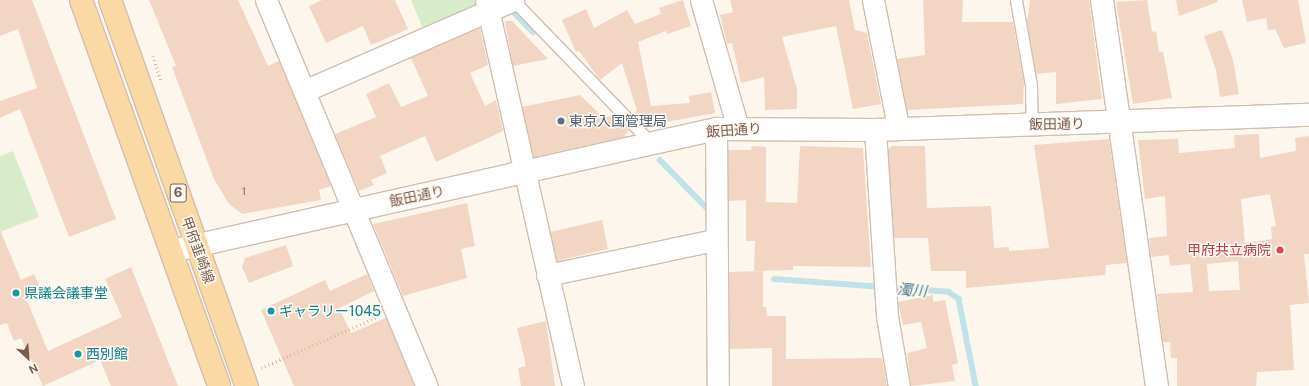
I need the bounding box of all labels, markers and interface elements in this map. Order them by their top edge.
place label: 東京入国管理局 [569,113,667,129]
street label: 飯田通り [1029,115,1085,133]
marker: 東京入国管理局 [556,116,566,126]
street label: 飯田通り [705,120,763,140]
road number: 6 [169,182,187,204]
street label: 飯田通り [388,182,446,210]
house number: 1 [242,185,246,199]
street label: 甲府韮崎線 [178,214,218,286]
place label: 甲府共立病院 [1187,242,1271,258]
marker: 甲府共立病院 [1274,244,1286,256]
water label: 濁川 [896,280,928,300]
place label: 県議会議事堂 [24,285,108,301]
marker: 県議会議事堂 [11,288,21,298]
place label: ギャラリー1045 [279,303,381,319]
marker: ギャラリー1045 [266,306,276,316]
north arrow [8,338,48,378]
place label: 西別館 [86,346,128,362]
marker: 西別館 [73,349,83,359]
text: N [27,362,40,376]

